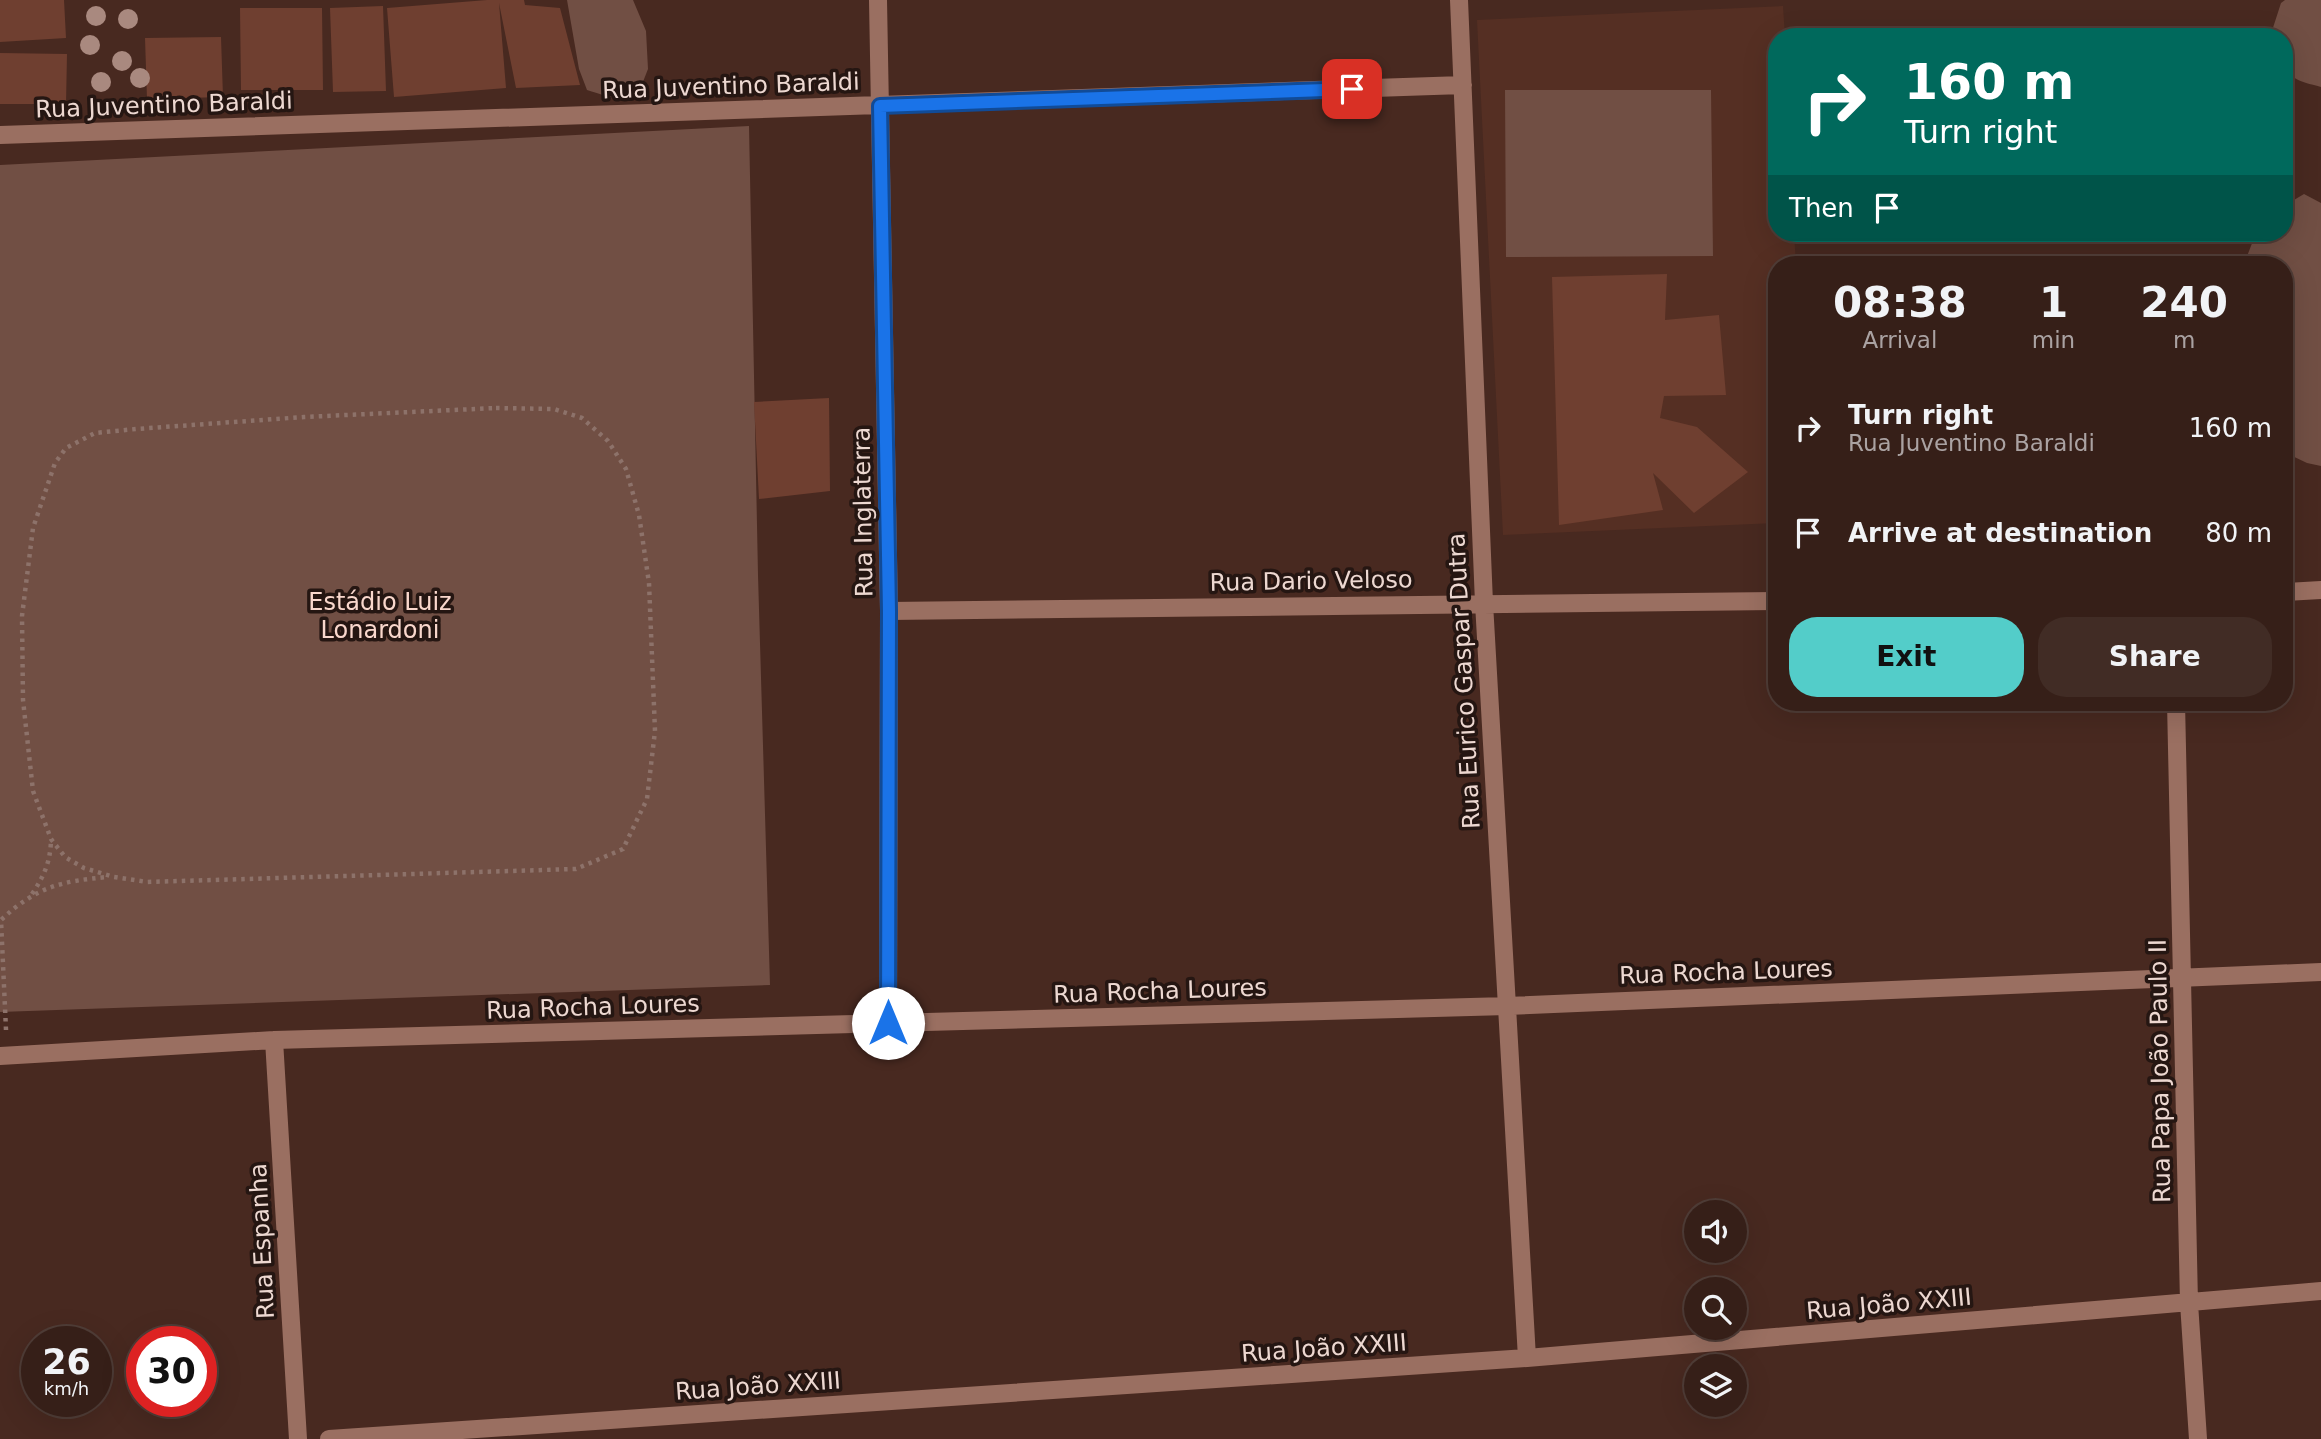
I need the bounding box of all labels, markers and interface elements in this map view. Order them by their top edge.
text: 160 m [1904,54,2074,111]
icon: right [1789,56,1880,147]
pin [1322,59,1382,119]
street label: Rua Juventino Baraldi [602,68,860,104]
icon: arrive [1333,70,1371,108]
street label: Rua Juventino Baraldi [35,87,293,123]
text: Turn right [1904,113,2057,151]
icon: arrive [1868,189,1906,227]
text: Then [1789,193,1854,223]
text: 08:38 [1833,278,1967,327]
text: 1 [2039,278,2068,327]
text: 240 [2140,278,2228,327]
text: Arrival [1863,327,1937,353]
text: min [2032,327,2075,353]
text: m [2173,327,2195,353]
text: Turn right [1848,400,1993,430]
icon: right [1789,409,1827,447]
text: 160 m [2189,413,2272,443]
street label: Rua Inglaterra [848,427,878,597]
text: Rua Juventino Baraldi [1848,430,2095,456]
icon: arrive [1789,514,1827,552]
text: Arrive at destination [1848,518,2152,548]
text: 80 m [2205,518,2272,548]
street label: Rua Eurico Gaspar Dutra [1442,532,1486,830]
street label: Rua Dario Veloso [1209,565,1413,597]
park label: Estádio Luiz Lonardoni [308,588,452,644]
button: Exit [1789,617,2024,697]
button: Share [2038,617,2272,697]
street label: Rua Papa João Paulo II [2144,939,2176,1203]
street label: Rua Rocha Loures [1619,954,1833,990]
street label: Rua Rocha Loures [1053,973,1267,1009]
position arrow [851,986,925,1060]
street label: Rua Rocha Loures [486,989,700,1025]
street label: Rua Espanha [244,1162,280,1320]
map controls [1684,1200,1747,1417]
button: sound [1684,1200,1747,1263]
button: search [1684,1277,1747,1340]
street label: Rua João XXIII [1805,1283,1973,1325]
speed limit sign: 30 [126,1326,217,1417]
street label: Rua João XXIII [1240,1328,1408,1368]
text: 26 [42,1342,91,1382]
button: layers [1684,1354,1747,1417]
street label: Rua João XXIII [674,1366,842,1406]
text: km/h [44,1378,89,1399]

